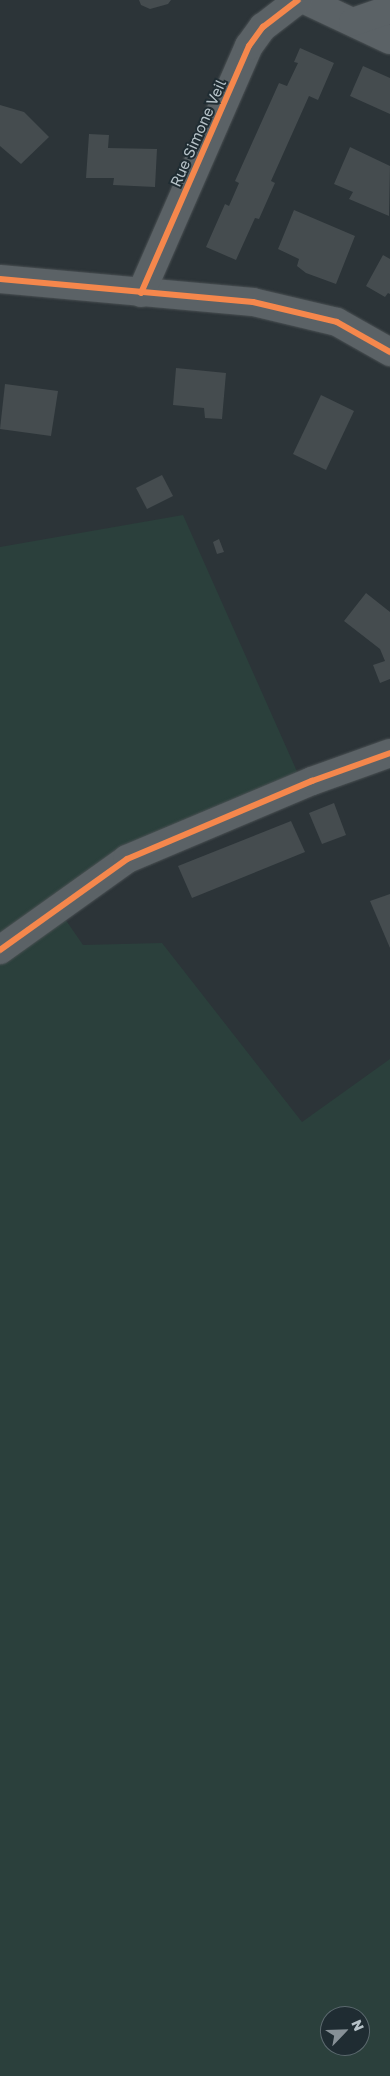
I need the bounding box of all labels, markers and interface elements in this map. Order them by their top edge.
street label: Rue Simone Veil [166,77,230,189]
north arrow [320,2006,370,2056]
text: N [348,2017,368,2033]

